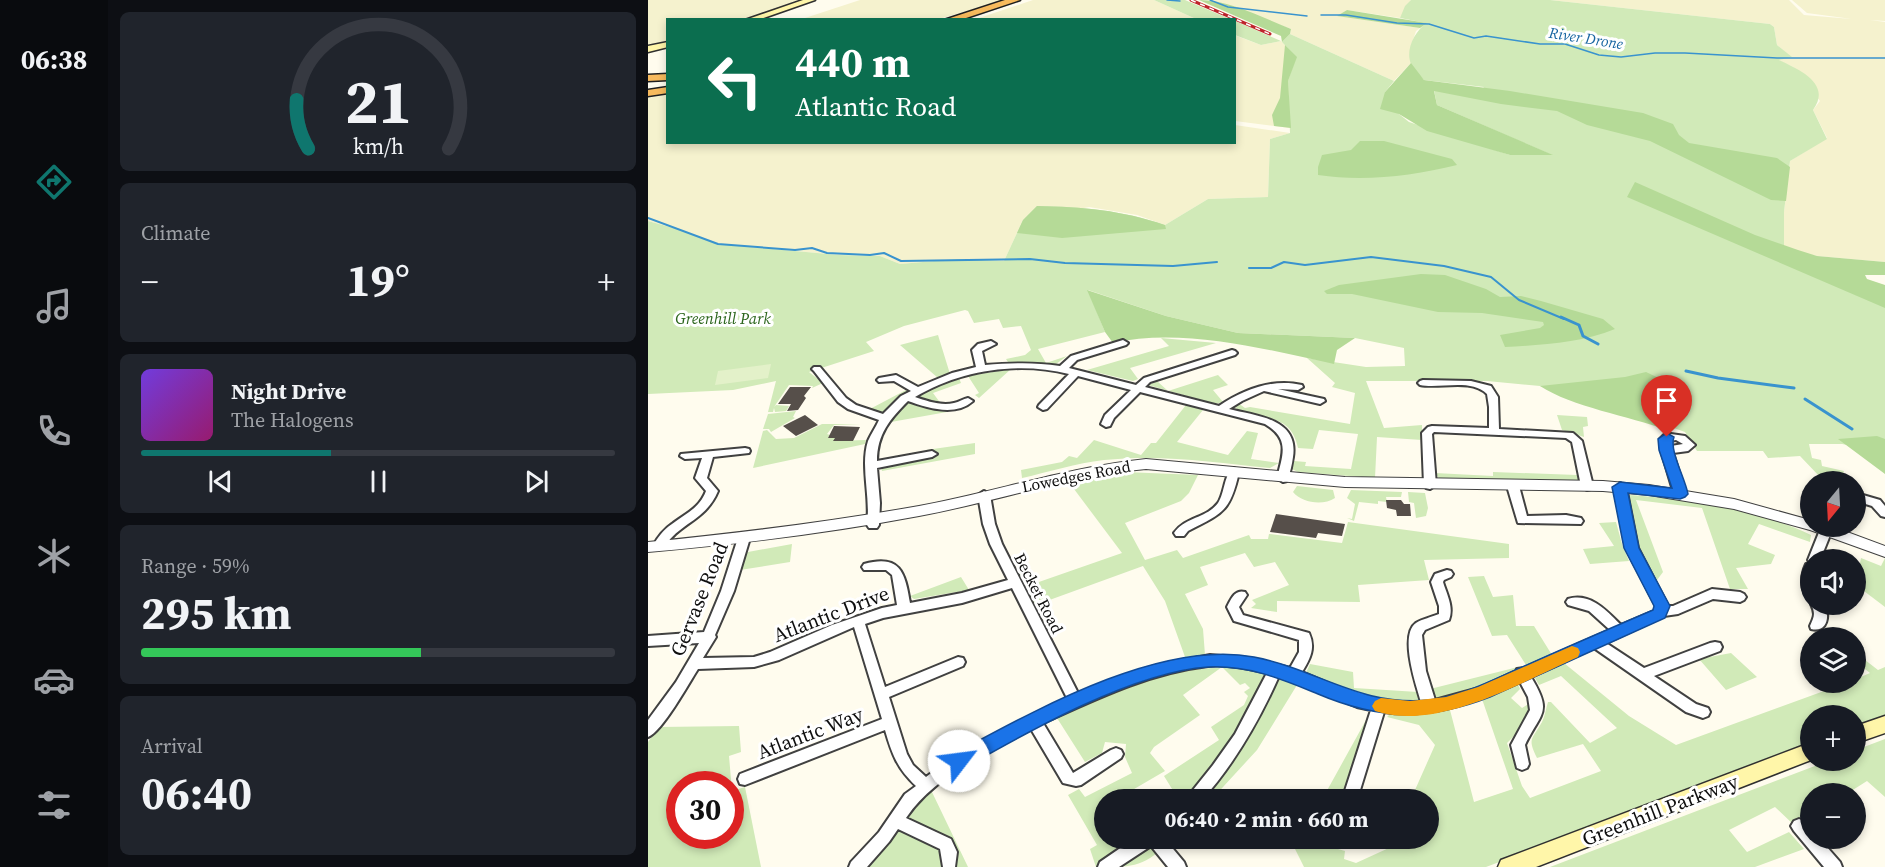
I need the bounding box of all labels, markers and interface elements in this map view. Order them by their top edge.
water label: River Drone [1546,22,1625,54]
text: 440 m [795,33,910,91]
text: 06:38 [21,41,87,78]
icon: left [696,42,774,120]
text: 21 [344,58,412,144]
text: Atlantic Road [795,88,956,125]
text: km/h [352,132,404,161]
icon: directions [33,161,75,203]
text: Climate [141,219,210,247]
text: 19° [346,249,410,311]
text: − [141,259,159,304]
text: + [597,259,615,304]
icon: music [33,285,75,327]
park label: Greenhill Park [675,307,771,329]
pin [1641,375,1692,437]
text: Night Drive [231,376,346,406]
icon: arrive [1650,384,1683,417]
text: The Halogens [231,406,354,434]
icon: phone [33,410,75,452]
street label: Lowedges Road [1020,455,1132,497]
icon: previous [204,465,237,498]
icon: pause [362,465,395,498]
icon: next [520,465,553,498]
north arrow [1800,471,1866,537]
map controls [1800,471,1866,849]
icon: climate [33,535,75,577]
street label: Gervase Road [663,537,735,660]
street label: Becket Road [1009,549,1069,637]
button: sound [1800,549,1866,615]
text: Range · 59% [141,552,250,580]
street label: Atlantic Drive [769,579,893,649]
text: 295 km [141,582,292,644]
button: layers [1800,627,1866,693]
icon: car [33,659,75,701]
street label: Atlantic Way [753,700,868,766]
button: + [1800,705,1866,771]
position arrow [927,729,991,793]
text: Arrival [141,732,203,760]
text: 06:40 [141,762,252,824]
street label: Greenhill Parkway [1578,767,1743,853]
speed limit sign: 30 [666,771,744,849]
button: − [1800,783,1866,849]
icon: filters [33,784,75,826]
text: 06:40 · 2 min · 660 m [1165,804,1368,834]

